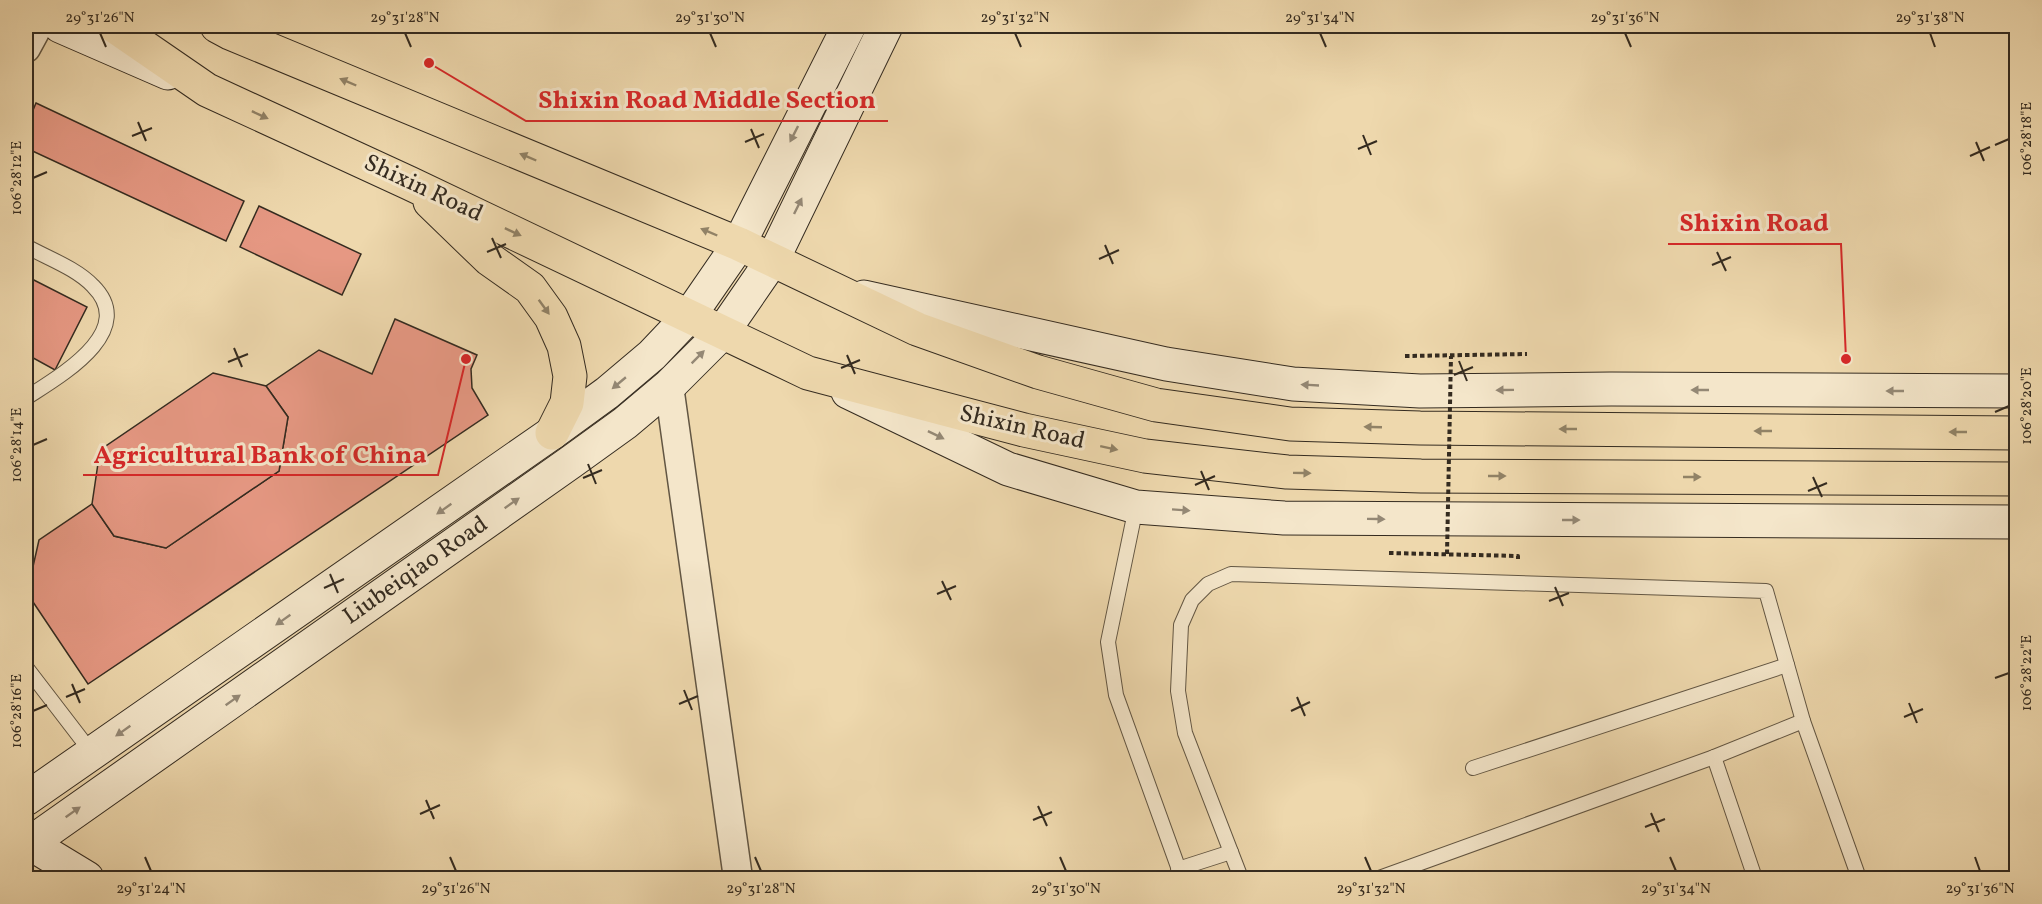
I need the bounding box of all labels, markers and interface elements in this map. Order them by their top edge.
text: 29°31'26"N [65,8,135,29]
text: 29°31'28"N [370,8,440,29]
text: 29°31'30"N [675,8,745,29]
text: 29°31'32"N [980,8,1050,29]
text: 29°31'34"N [1285,8,1355,29]
text: 29°31'36"N [1590,8,1660,29]
text: 29°31'38"N [1895,8,1965,29]
one-way arrow [339,77,357,87]
callout: Shixin Road Middle Section [526,77,888,121]
text: Shixin Road Middle Section [538,83,876,119]
text: 106°28'18"E [2017,102,2038,176]
one-way arrow [252,110,269,119]
one-way arrow [790,126,799,143]
text: 106°28'12"E [7,141,28,215]
street label: Shixin Road [358,147,488,231]
one-way arrow [519,152,537,162]
one-way arrow [794,198,803,215]
callout: Shixin Road [1668,200,1841,244]
text: Shixin Road [1679,206,1829,242]
one-way arrow [505,227,522,236]
one-way arrow [699,227,717,237]
one-way arrow [538,299,550,315]
one-way arrow [691,350,706,364]
text: 106°28'20"E [2017,367,2038,445]
one-way arrow [611,376,627,389]
one-way arrow [1301,381,1320,390]
one-way arrow [1496,385,1515,395]
one-way arrow [1691,385,1710,395]
one-way arrow [1886,386,1905,396]
street label: Shixin Road [956,397,1088,459]
text: 106°28'14"E [7,407,28,483]
one-way arrow [1364,422,1383,431]
one-way arrow [1559,424,1578,434]
one-way arrow [1754,426,1773,436]
one-way arrow [1949,428,1968,437]
one-way arrow [928,430,945,439]
callout: Agricultural Bank of China [83,431,438,475]
text: Agricultural Bank of China [93,438,427,474]
one-way arrow [1100,444,1118,454]
one-way arrow [1293,468,1312,477]
one-way arrow [1488,471,1507,481]
one-way arrow [1683,472,1702,482]
one-way arrow [504,497,520,509]
one-way arrow [436,503,452,515]
one-way arrow [1171,505,1190,515]
street label: Liubeiqiao Road [337,508,495,634]
one-way arrow [1366,514,1385,524]
one-way arrow [1561,515,1580,525]
one-way arrow [276,614,292,626]
text: 106°28'22"E [2017,635,2038,711]
text: 106°28'16"E [7,674,28,748]
one-way arrow [224,694,240,706]
one-way arrow [116,725,132,737]
one-way arrow [65,806,81,818]
text: 29°31'24"N [116,879,186,900]
text: 29°31'26"N [421,879,491,900]
text: 29°31'28"N [726,879,796,900]
text: 29°31'30"N [1031,879,1101,900]
text: 29°31'32"N [1336,879,1406,900]
text: 29°31'34"N [1641,879,1711,900]
text: 29°31'36"N [1945,879,2015,900]

